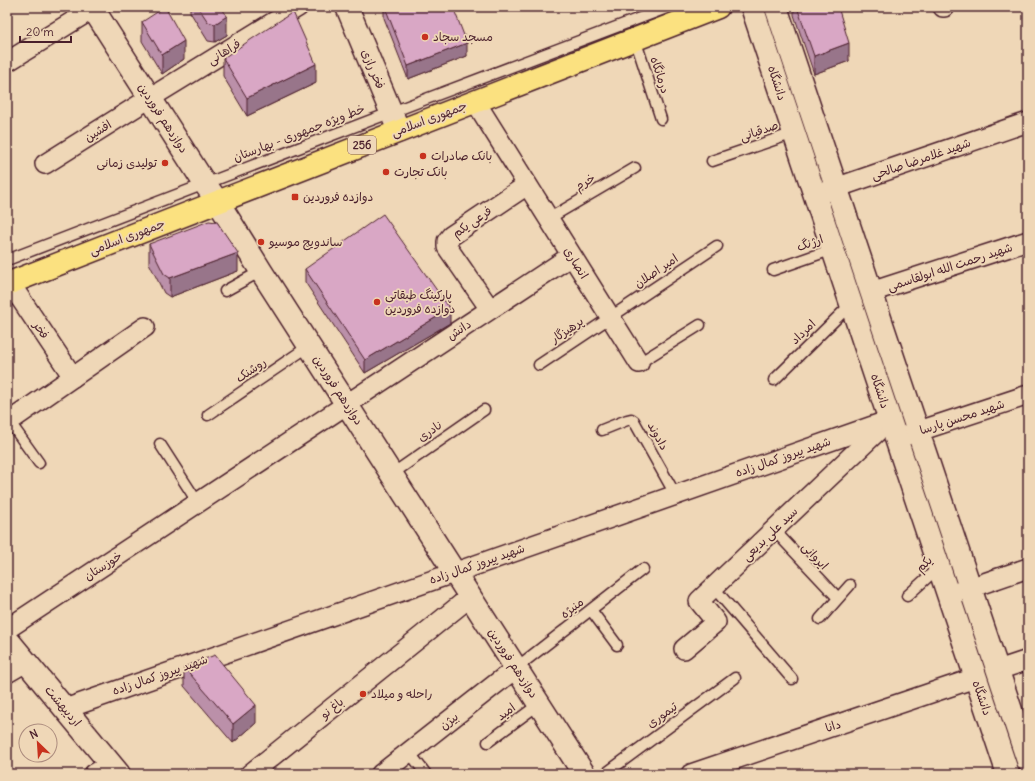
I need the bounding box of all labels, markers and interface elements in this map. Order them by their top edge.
scale bar [20,18,71,44]
text: 20 m [26,24,54,39]
place label: مسجد سجاد [433,29,493,45]
marker: مسجد سجاد [420,32,430,42]
street label: فراهانی [204,36,244,68]
street label: فخر رازی [358,47,389,91]
street label: درمانگاه [647,54,673,95]
street label: دانشگاه [765,63,790,102]
street label: دوازدهم فروردین [134,80,192,157]
street label: جمهوری اسلامی [389,97,469,141]
street label: خط ویژه جمهوری - بهارستان [231,101,367,165]
street label: افشین [81,116,114,145]
street label: صدقیانی [737,117,781,145]
street label: شهید غلامرضا صالحی [869,134,973,184]
road number: 256 [348,136,376,154]
place label: بانک صادرات [431,148,492,164]
marker: بانک صادرات [418,151,428,161]
place label: تولیدی زمانی [96,155,157,171]
marker: تولیدی زمانی [160,158,170,168]
place label: بانک تجارت [394,164,447,180]
marker: بانک تجارت [381,167,391,177]
street label: خرم [572,170,599,195]
place label: دوازده فروردین [303,189,373,205]
marker: دوازده فروردین [290,192,300,202]
street label: فرعی یکم [449,203,495,242]
street label: جمهوری اسلامی [87,215,167,259]
street label: ارژنگ [795,231,825,254]
place label: ساندویچ موسیو [268,234,342,251]
marker: ساندویچ موسیو [256,237,266,247]
street label: شهید رحمت الله ابولقاسمی [885,239,1015,295]
street label: انصاری [561,244,592,281]
street label: امیر اصلان [631,250,681,291]
place label: پارکینگ طبقاتی دوازده فروردین [385,287,455,317]
marker: پارکینگ طبقاتی دوازده فروردین [372,297,382,307]
street label: پرهیزگار [547,313,587,347]
street label: دانش [444,316,474,343]
street label: امرداد [787,316,818,347]
street label: فخر [30,317,53,341]
street label: دوازدهم فروردین [309,352,367,429]
street label: روشنک [233,354,269,386]
street label: دانشگاه [868,371,893,410]
street label: شهید محسن پارسا [918,396,1006,438]
street label: نادری [414,417,445,445]
street label: دادوند [644,419,672,453]
street label: شهید پیروز کمال زاده [733,433,833,481]
street label: سید علی بدیعی [739,503,801,565]
street label: ایروانی [798,539,832,573]
street label: شهید پیروز کمال زاده [427,540,527,588]
street label: خوزستان [81,548,124,583]
street label: یکم [912,552,936,576]
street label: منیژه [557,594,586,621]
street label: دوازدهم فروردین [484,625,542,702]
street label: شهید پیروز کمال زاده [110,651,210,699]
street label: دانشگاه [970,678,995,717]
street label: اردیبهشت [41,682,85,730]
place label: راحله و میلاد [371,686,432,702]
marker: راحله و میلاد [358,689,368,699]
street label: باغ نو [316,694,348,724]
street label: تیموری [644,698,680,731]
street label: امید [493,700,518,724]
street label: بیژن [436,709,462,733]
street label: دانا [823,716,843,735]
north arrow [18,723,58,763]
text: N [27,726,40,742]

